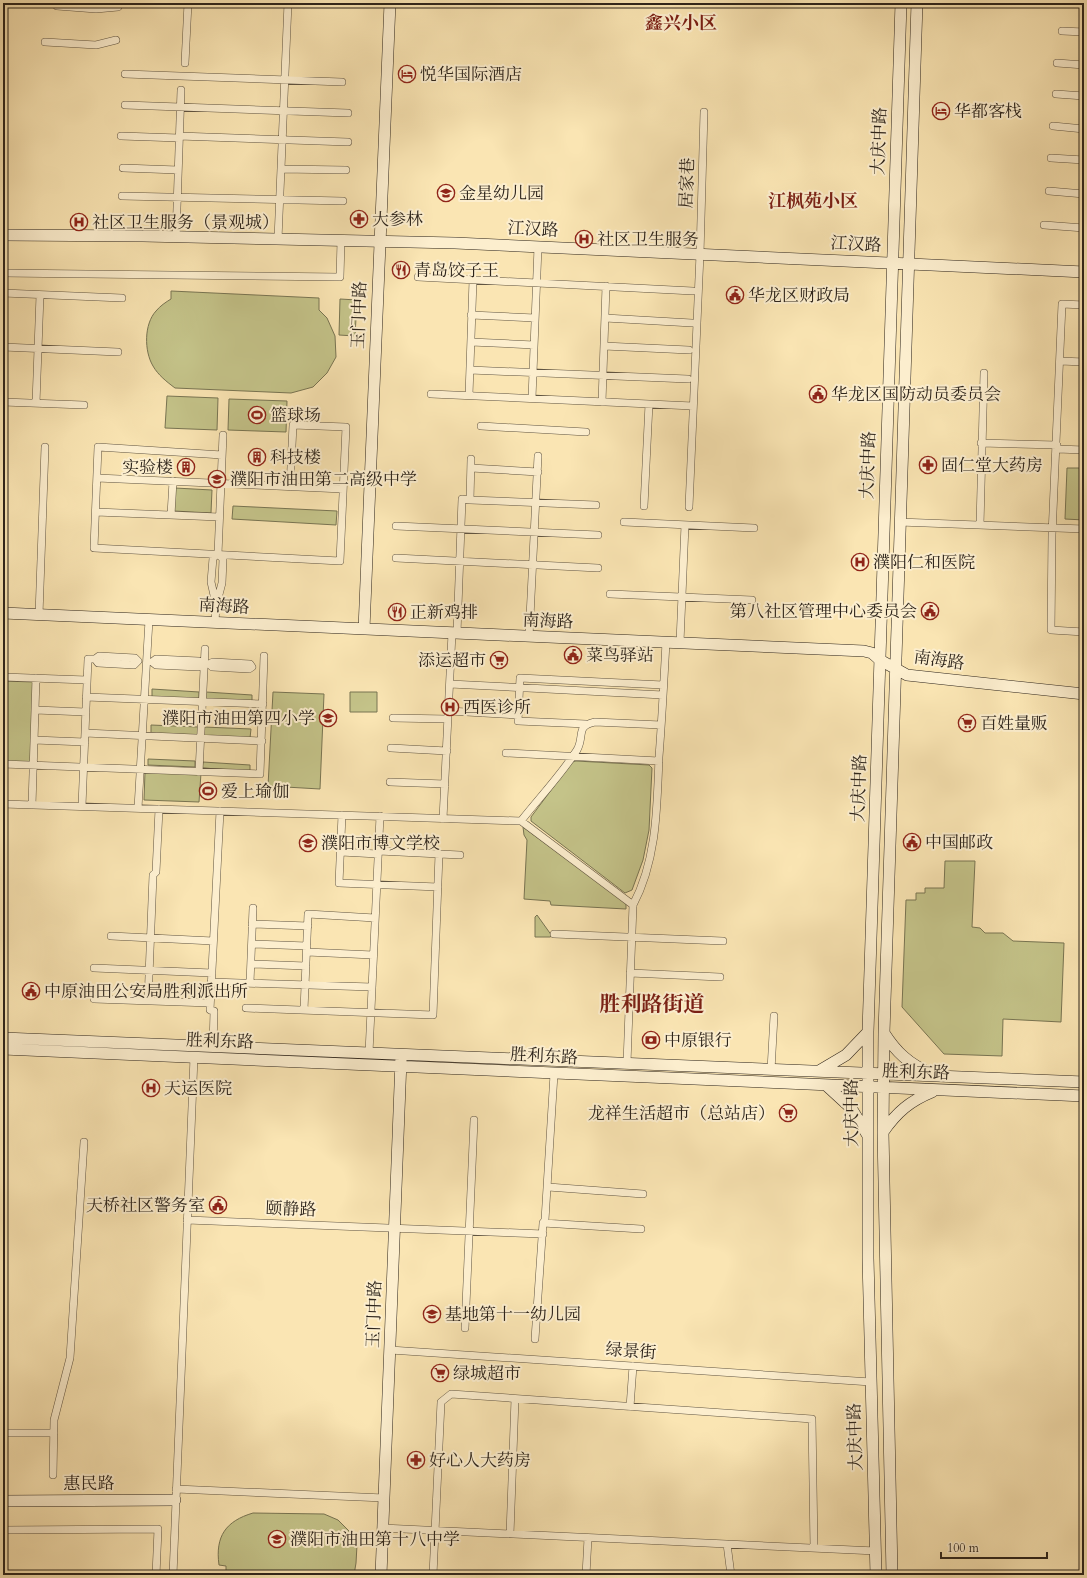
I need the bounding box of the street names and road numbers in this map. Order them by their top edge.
street label: 大庆中路 [866,107,892,175]
street label: 居家巷 [675,157,699,209]
street label: 江汉路 [507,216,559,242]
street label: 江汉路 [830,231,882,257]
street label: 玉门中路 [346,281,372,349]
street label: 大庆中路 [855,431,881,499]
street label: 南海路 [198,593,250,619]
street label: 南海路 [522,609,574,633]
street label: 南海路 [912,645,966,675]
street label: 大庆中路 [846,754,872,822]
street label: 胜利东路 [186,1028,254,1054]
street label: 胜利东路 [509,1043,579,1069]
street label: 胜利东路 [882,1059,950,1085]
street label: 大庆中路 [840,1079,863,1147]
street label: 颐静路 [265,1197,317,1221]
street label: 玉门中路 [361,1280,387,1348]
street label: 绿景街 [605,1338,657,1364]
street label: 大庆中路 [842,1403,868,1471]
street label: 惠民路 [64,1472,115,1495]

